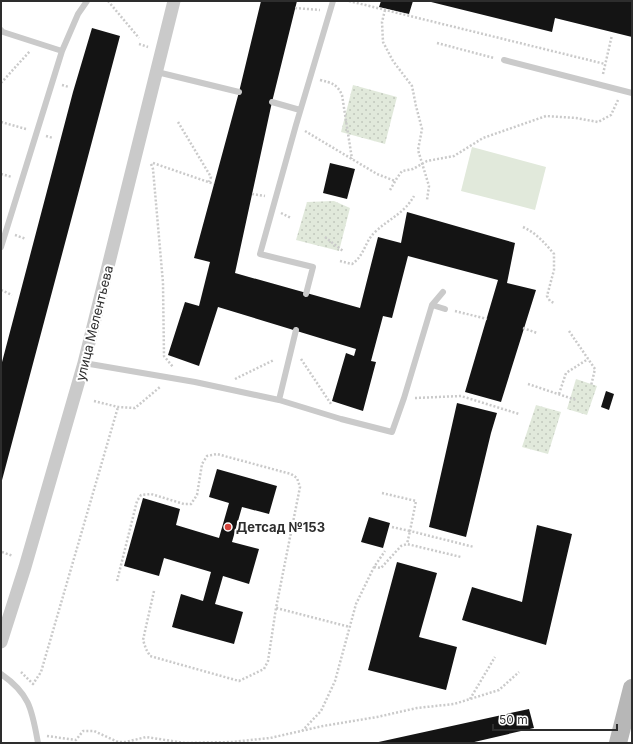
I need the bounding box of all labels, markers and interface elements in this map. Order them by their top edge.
street label: улица Мелентьева [72,264,116,382]
place label: Детсад №153 [236,519,325,535]
marker: Детсад №153 [223,522,233,532]
scale bar [493,706,617,732]
text: 50 m [499,712,528,727]

